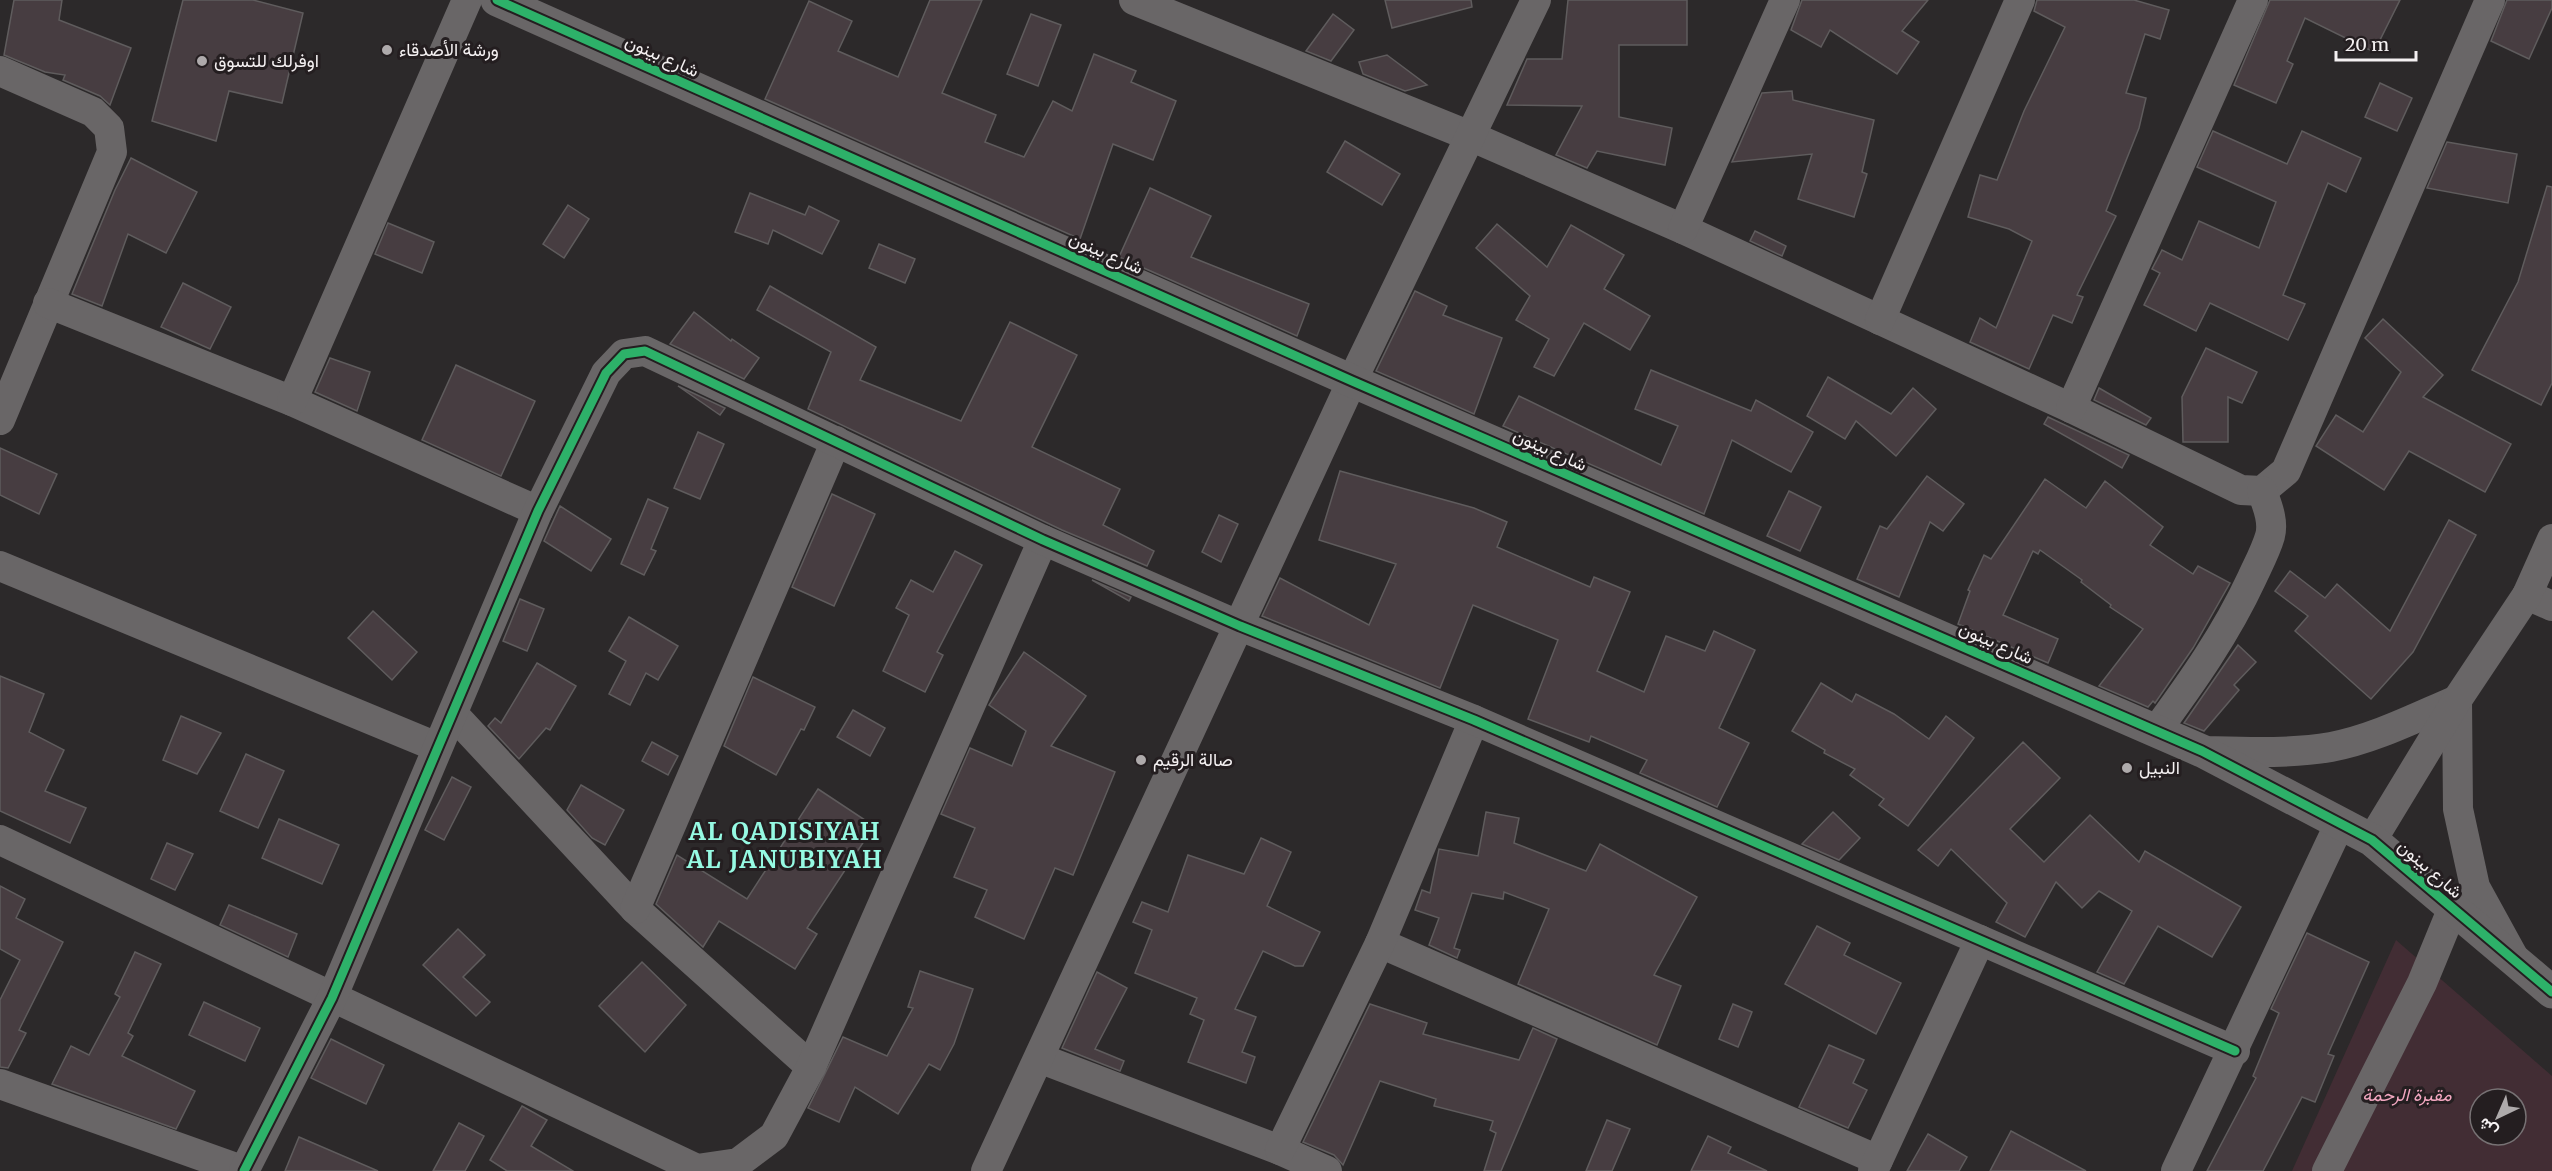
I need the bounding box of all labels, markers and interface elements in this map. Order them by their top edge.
scale bar [2336,24,2416,62]
street label: شارع بينون [621,29,703,83]
text: 20 m [2345,33,2389,56]
place label: ورشة الأصدقاء [399,38,499,61]
marker: ورشة الأصدقاء [380,43,394,57]
place label: اوفرلك للتسوق [214,49,319,72]
marker: اوفرلك للتسوق [195,54,209,68]
street label: شارع بينون [1065,226,1147,280]
street label: شارع بينون [1509,423,1591,477]
street label: شارع بينون [1955,616,2037,670]
place label: صالة الرقيم [1153,748,1233,772]
marker: صالة الرقيم [1134,753,1148,767]
place label: النبيل [2139,756,2180,779]
marker: النبيل [2120,761,2134,775]
district label: AL QADISIYAH AL JANUBIYAH [686,816,883,875]
street label: شارع بينون [2392,834,2468,904]
park label: مقبرة الرحمة [2362,1083,2452,1106]
north arrow [2468,1087,2528,1147]
text: ش [2474,1114,2501,1142]

